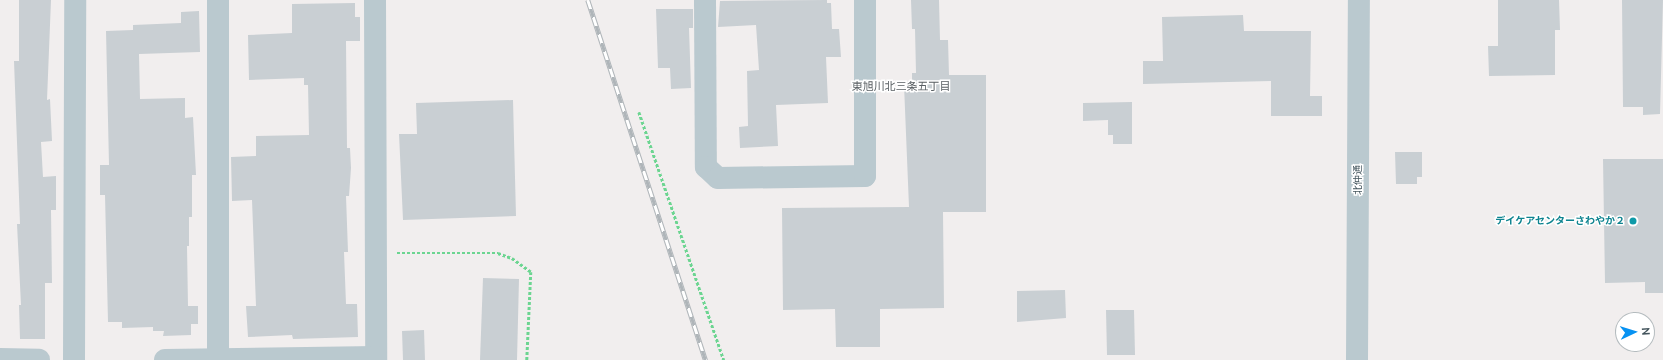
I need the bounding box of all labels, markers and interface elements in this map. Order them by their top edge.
district label: 東旭川北三条五丁目 [852,79,950,93]
street label: 北仲通 [1352,165,1364,195]
place label: デイケアセンターさわやか２ [1495,215,1625,227]
marker: デイケアセンターさわやか２ [1628,216,1638,226]
north arrow [1615,312,1655,352]
text: N [1640,327,1652,336]

